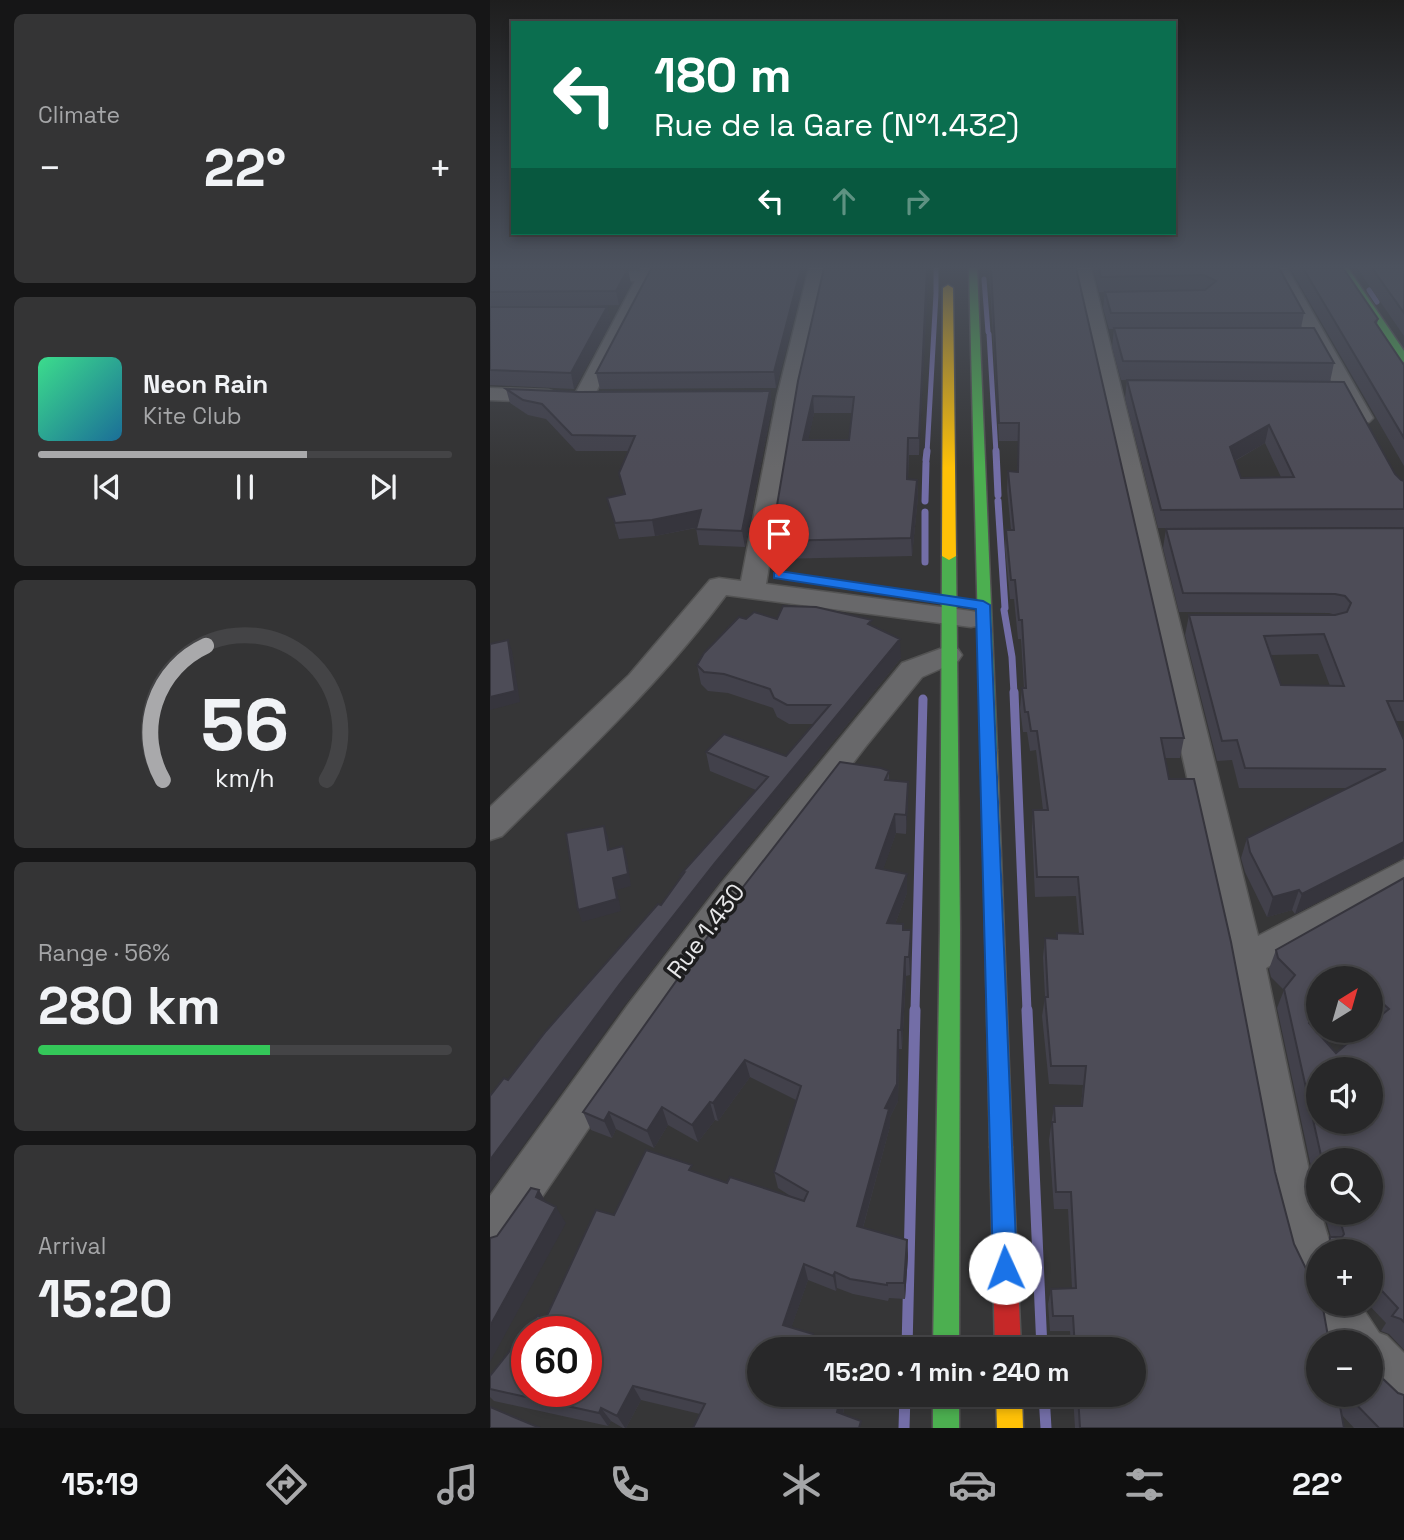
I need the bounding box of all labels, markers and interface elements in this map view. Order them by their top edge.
text: 180 m [654,44,792,106]
icon: left [539,49,630,140]
text: Climate [38,100,120,130]
text: Rue de la Gare (N°1.432) [654,105,1019,145]
text: 22° [204,135,286,201]
text: − [38,144,62,192]
text: + [428,144,452,192]
icon: left [752,182,790,220]
icon: ahead [825,182,863,220]
icon: right [898,182,936,220]
text: Neon Rain [143,367,268,401]
text: Kite Club [143,401,242,431]
icon: previous [88,468,126,506]
icon: pause [226,468,264,506]
icon: next [364,468,402,506]
pin [749,504,809,576]
icon: arrive [760,515,798,553]
text: 56 [201,678,289,771]
text: km/h [215,762,275,794]
street label: Rue 1.430 [660,877,751,984]
text: Range · 56% [38,938,170,968]
north arrow [1306,966,1382,1043]
map controls [1306,966,1383,1407]
text: 280 km [38,973,221,1039]
button: sound [1306,1057,1383,1134]
button: search [1306,1148,1383,1225]
text: Arrival [38,1231,106,1261]
position arrow [968,1231,1042,1305]
button: + [1306,1239,1383,1316]
text: 15:20 [38,1266,173,1332]
speed limit sign: 60 [511,1316,602,1407]
button: − [1306,1330,1383,1407]
text: 15:20 · 1 min · 240 m [824,1355,1069,1389]
icon: directions [262,1460,311,1509]
icon: music [433,1460,482,1509]
icon: phone [605,1460,654,1509]
icon: climate [777,1460,826,1509]
icon: car [948,1460,997,1509]
icon: filters [1120,1460,1169,1509]
text: 15:19 [61,1464,139,1504]
text: 22° [1292,1464,1343,1504]

